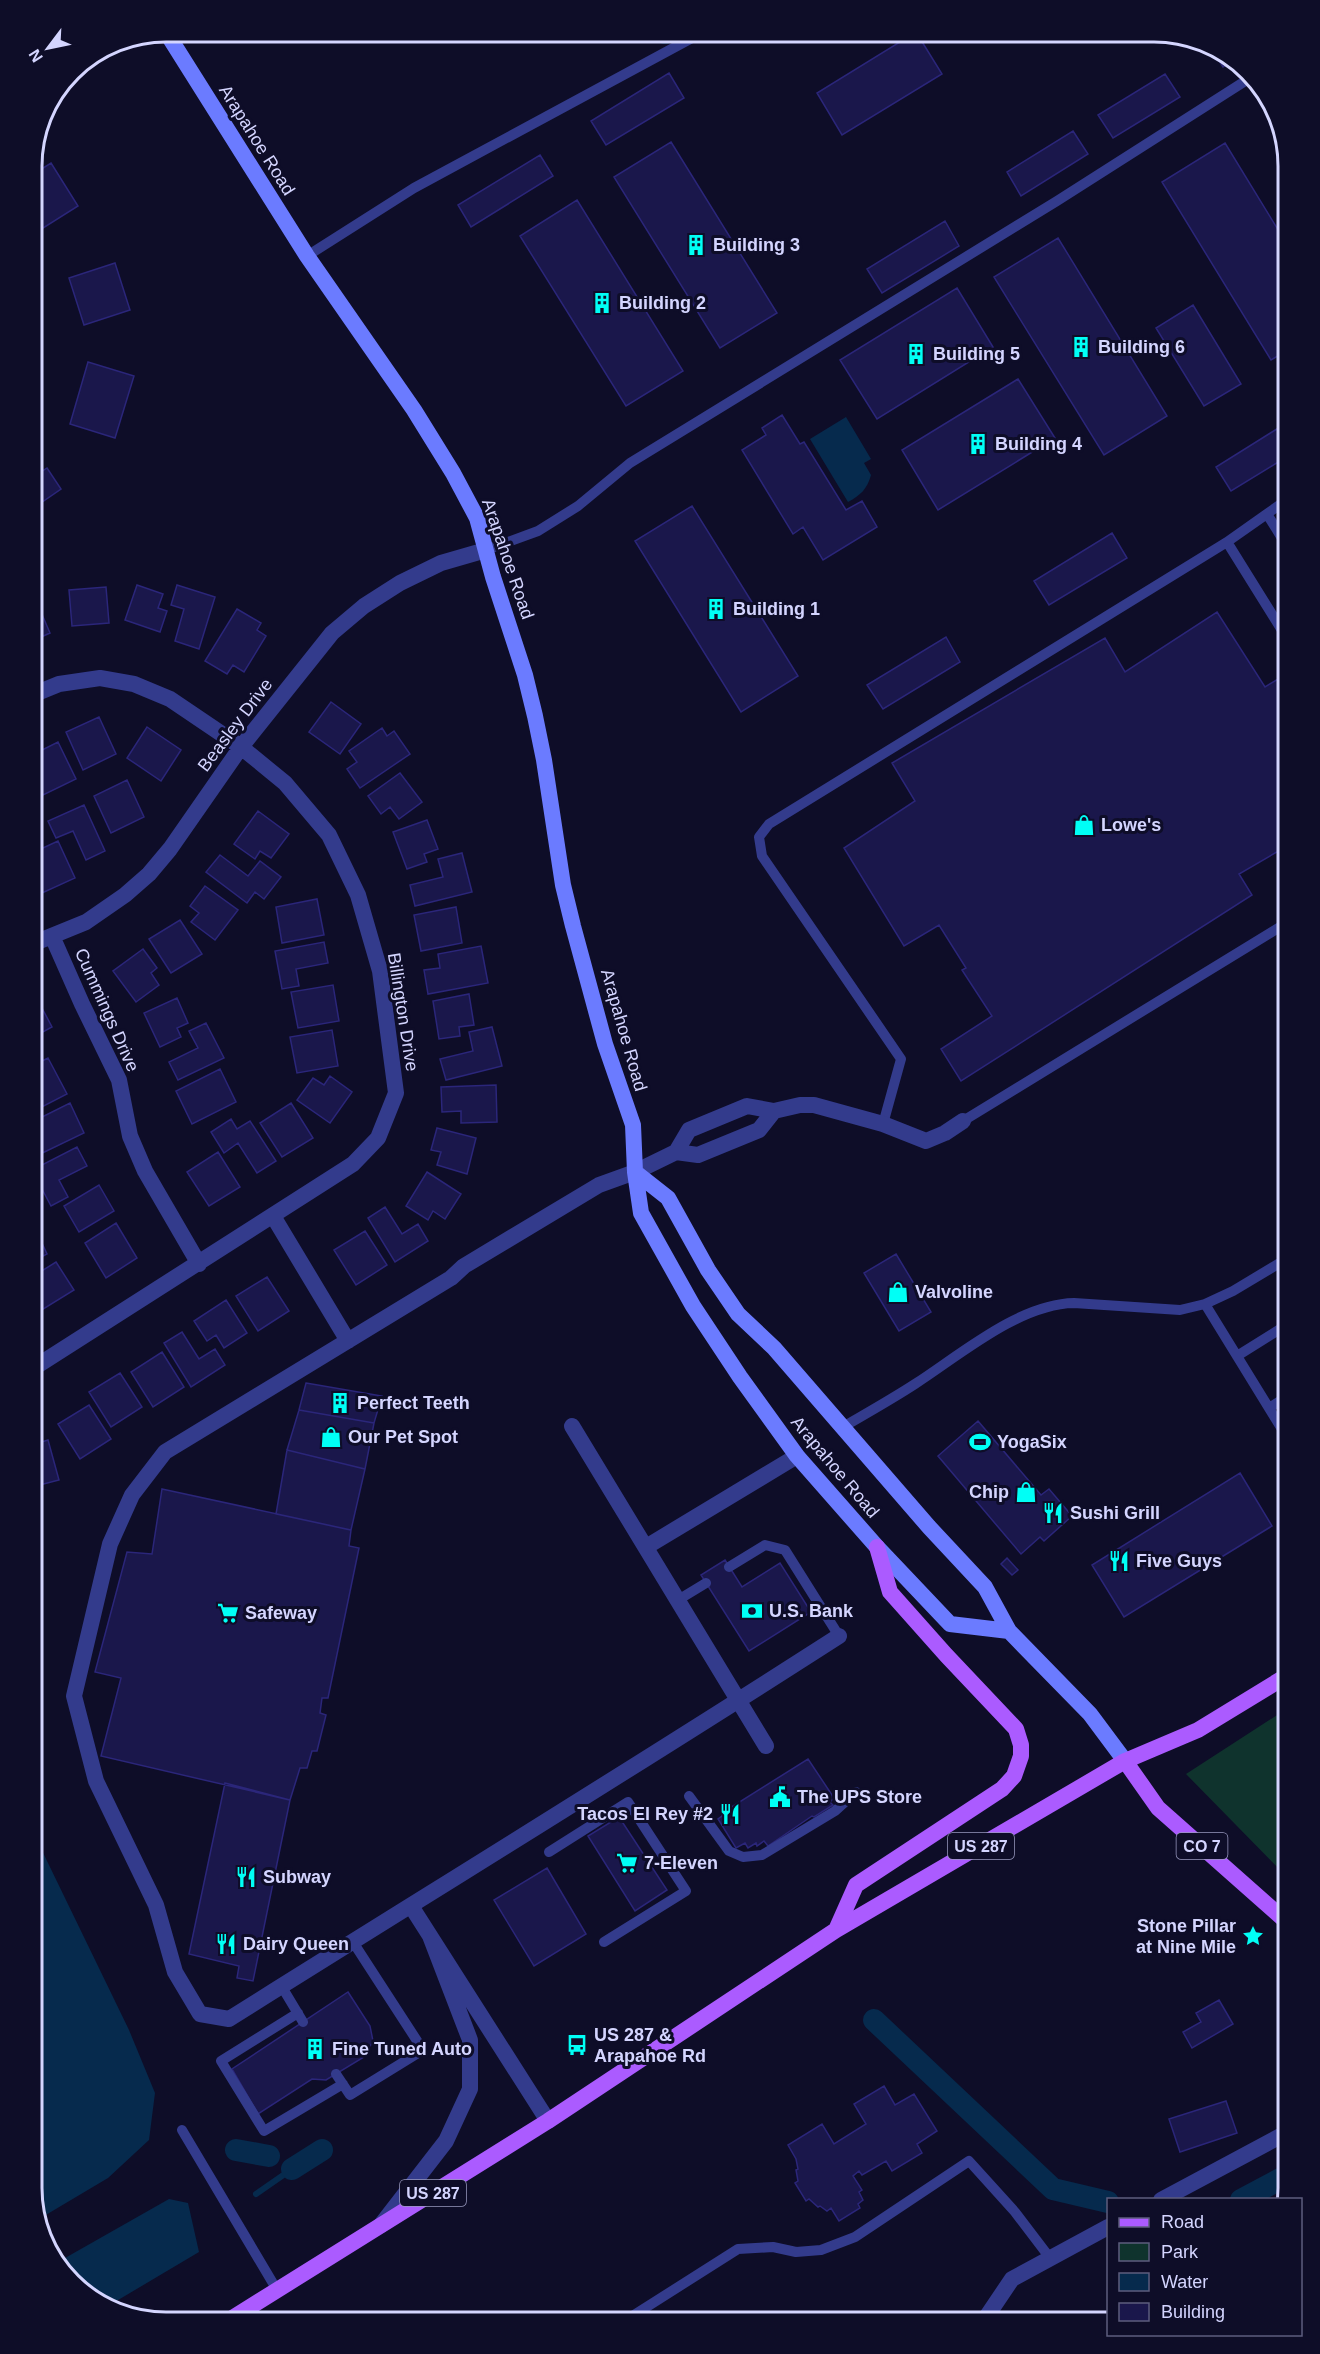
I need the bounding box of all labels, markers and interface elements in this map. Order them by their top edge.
north arrow [18,18,78,78]
text: N [25,46,46,65]
street label: Arapahoe Road [215,81,299,199]
building icon: Building 3 [684,233,708,257]
place label: Building 3 [713,235,800,255]
building icon: Building 2 [590,291,614,315]
place label: Building 2 [619,293,706,313]
building icon: Building 6 [1069,335,1093,359]
place label: Building 6 [1098,337,1185,357]
building icon: Building 5 [904,342,928,366]
place label: Building 5 [933,344,1020,364]
building icon: Building 4 [966,432,990,456]
place label: Building 4 [995,434,1082,454]
street label: Arapahoe Road [478,496,538,622]
building icon: Building 1 [704,597,728,621]
place label: Building 1 [733,599,820,619]
street label: Beasley Drive [194,675,276,775]
shop icon: Lowe's [1072,813,1096,837]
place label: Lowe's [1101,815,1161,835]
street label: Cummings Drive [71,945,143,1075]
street label: Billington Drive [384,951,422,1073]
street label: Arapahoe Road [597,967,651,1093]
shop icon: Valvoline [886,1280,910,1304]
place label: Valvoline [915,1282,993,1302]
building icon: Perfect Teeth [328,1391,352,1415]
place label: Perfect Teeth [357,1393,470,1413]
street label: Arapahoe Road [787,1412,883,1522]
shop icon: Our Pet Spot [319,1425,343,1449]
place label: Our Pet Spot [348,1427,458,1447]
sports icon: YogaSix [968,1430,992,1454]
place label: YogaSix [997,1432,1067,1452]
shop icon: Chip [1014,1480,1038,1504]
place label: Chip [969,1482,1009,1502]
restaurant icon: Sushi Grill [1041,1501,1065,1525]
place label: Sushi Grill [1070,1503,1160,1523]
restaurant icon: Five Guys [1107,1549,1131,1573]
place label: Five Guys [1136,1551,1222,1571]
bank icon: U.S. Bank [740,1599,764,1623]
supermarket icon: Safeway [216,1601,240,1625]
place label: U.S. Bank [769,1601,854,1621]
place label: Safeway [245,1603,317,1623]
public building icon: The UPS Store [768,1785,792,1809]
place label: The UPS Store [797,1787,922,1807]
restaurant icon: Tacos El Rey #2 [718,1802,742,1826]
place label: Tacos El Rey #2 [577,1804,713,1824]
road number: US 287 [948,1833,1014,1859]
road number: CO 7 [1176,1833,1228,1859]
supermarket icon: 7-Eleven [615,1851,639,1875]
place label: 7-Eleven [644,1853,718,1873]
restaurant icon: Subway [234,1865,258,1889]
place label: Subway [263,1867,331,1887]
place label: Stone Pillar at Nine Mile [1136,1916,1236,1957]
place icon: Stone Pillar at Nine Mile [1241,1924,1265,1948]
restaurant icon: Dairy Queen [214,1932,238,1956]
place label: Dairy Queen [243,1934,349,1954]
place label: US 287 & Arapahoe Rd [594,2025,706,2066]
bus stop icon: US 287 & Arapahoe Rd [565,2033,589,2057]
building icon: Fine Tuned Auto [303,2037,327,2061]
place label: Fine Tuned Auto [332,2039,472,2059]
road number: US 287 [400,2180,466,2206]
legend [1107,2198,1302,2336]
text: Road [1161,2212,1204,2232]
text: Park [1161,2242,1199,2262]
text: Water [1161,2272,1208,2292]
text: Building [1161,2302,1225,2322]

